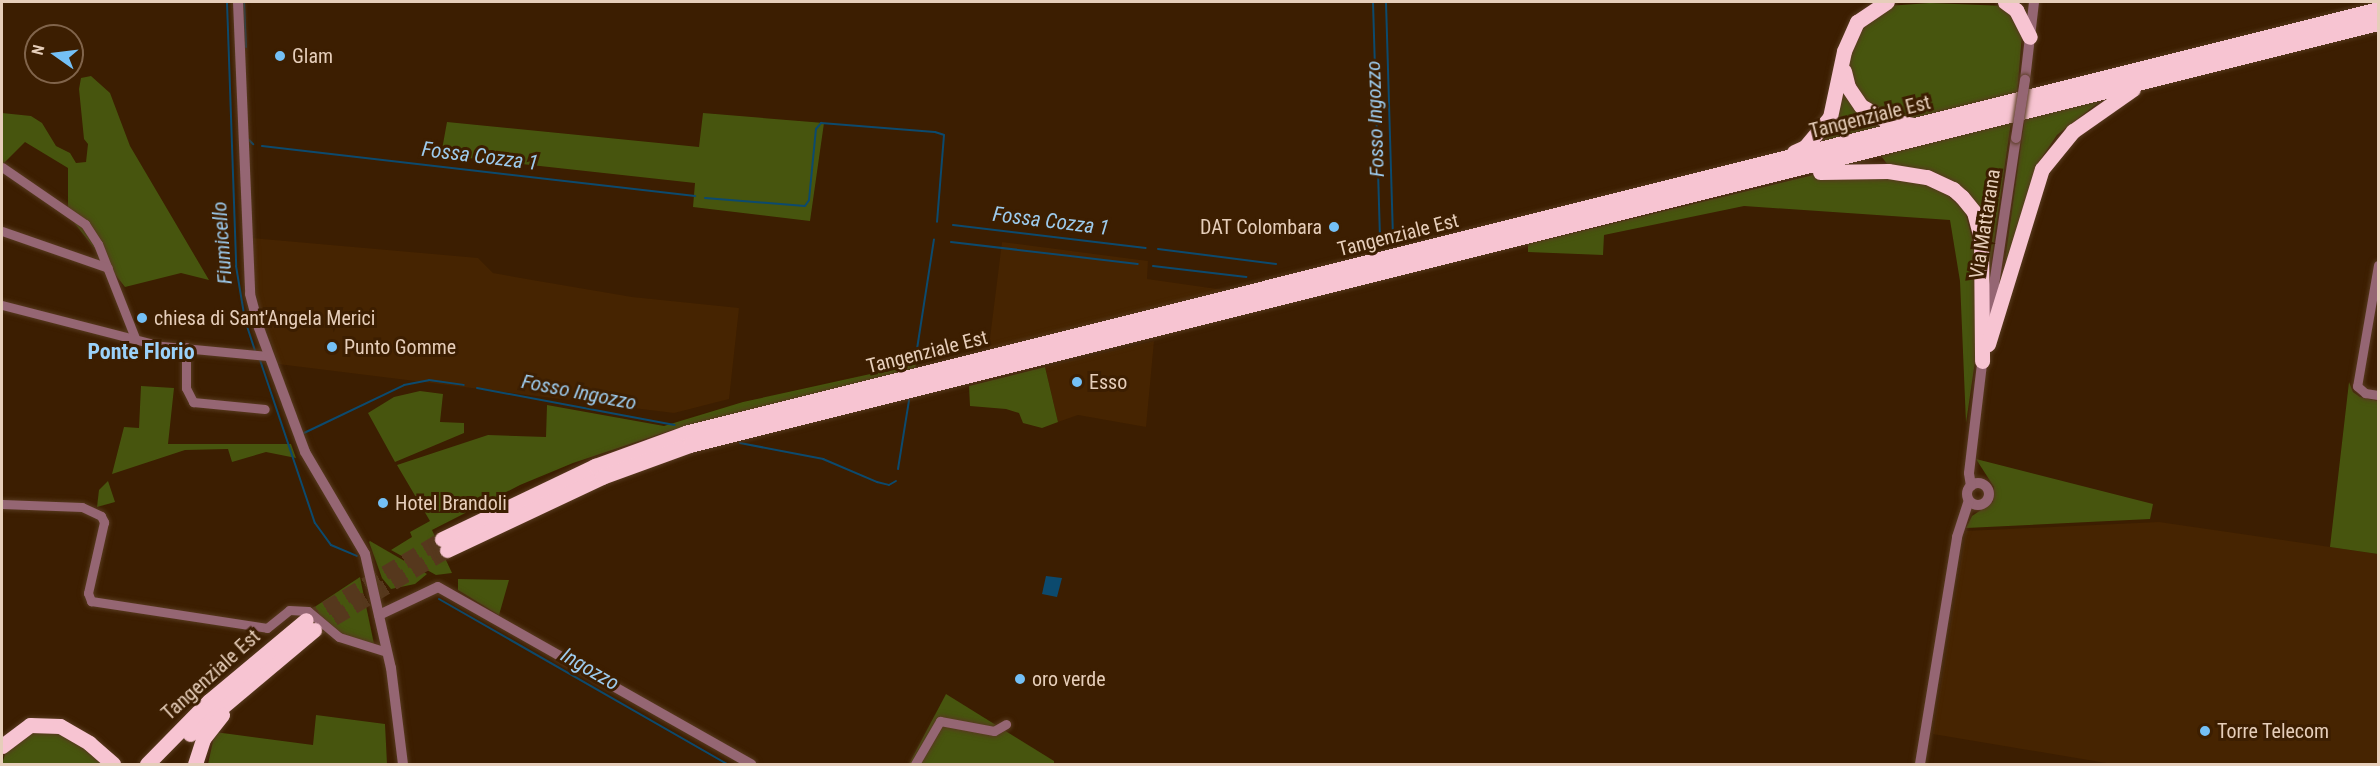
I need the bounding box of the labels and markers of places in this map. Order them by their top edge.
place label: Glam [292,44,333,68]
marker: Glam [273,49,287,63]
place label: DAT Colombara [1200,215,1322,239]
marker: DAT Colombara [1327,220,1341,234]
place label: chiesa di Sant'Angela Merici [154,306,375,330]
marker: chiesa di Sant'Angela Merici [135,311,149,325]
place label: Punto Gomme [344,335,456,359]
marker: Punto Gomme [325,340,339,354]
place label: Esso [1089,370,1127,394]
marker: Esso [1070,375,1084,389]
place label: Hotel Brandoli [395,491,507,515]
marker: Hotel Brandoli [376,496,390,510]
place label: oro verde [1032,667,1106,691]
marker: oro verde [1013,672,1027,686]
place label: Torre Telecom [2217,719,2330,743]
marker: Torre Telecom [2198,724,2212,738]

